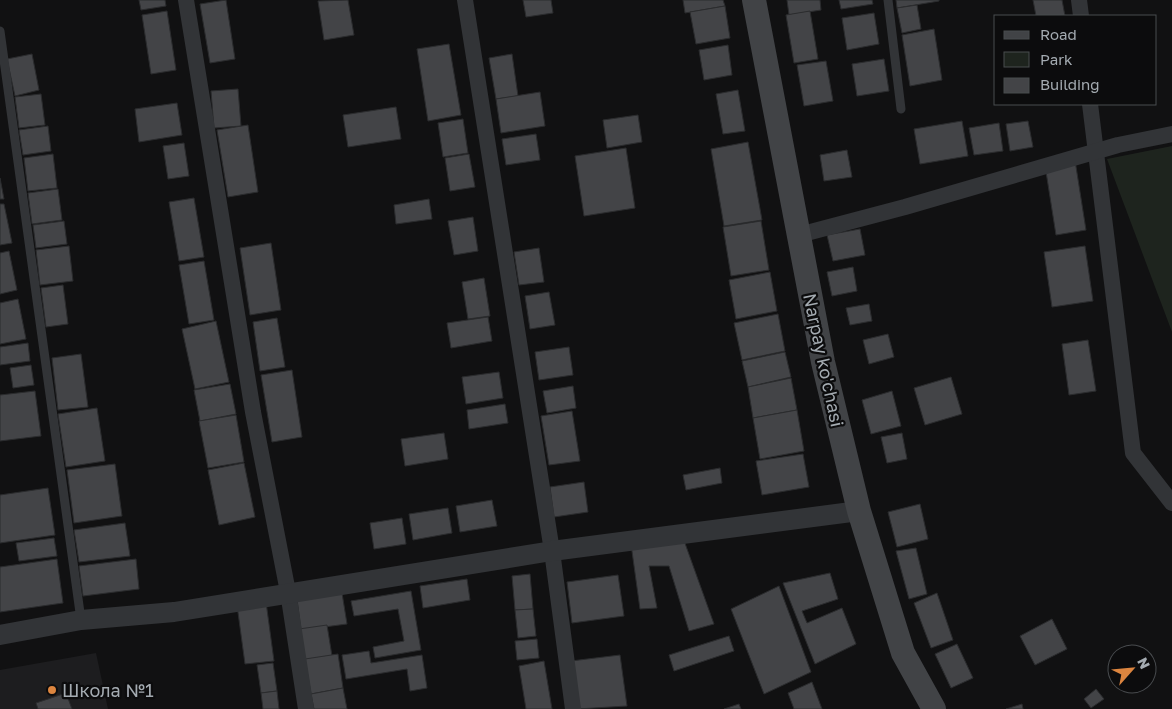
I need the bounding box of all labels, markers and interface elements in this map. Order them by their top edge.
legend [994,15,1157,105]
text: Road [1040,25,1077,43]
text: Park [1040,50,1073,68]
text: Building [1040,75,1100,93]
street label: Narpay ko'chasi [799,291,849,429]
north arrow [1107,644,1157,694]
text: N [1134,654,1154,671]
place label: Школа №1 [62,679,154,701]
marker: Школа №1 [46,684,58,696]

